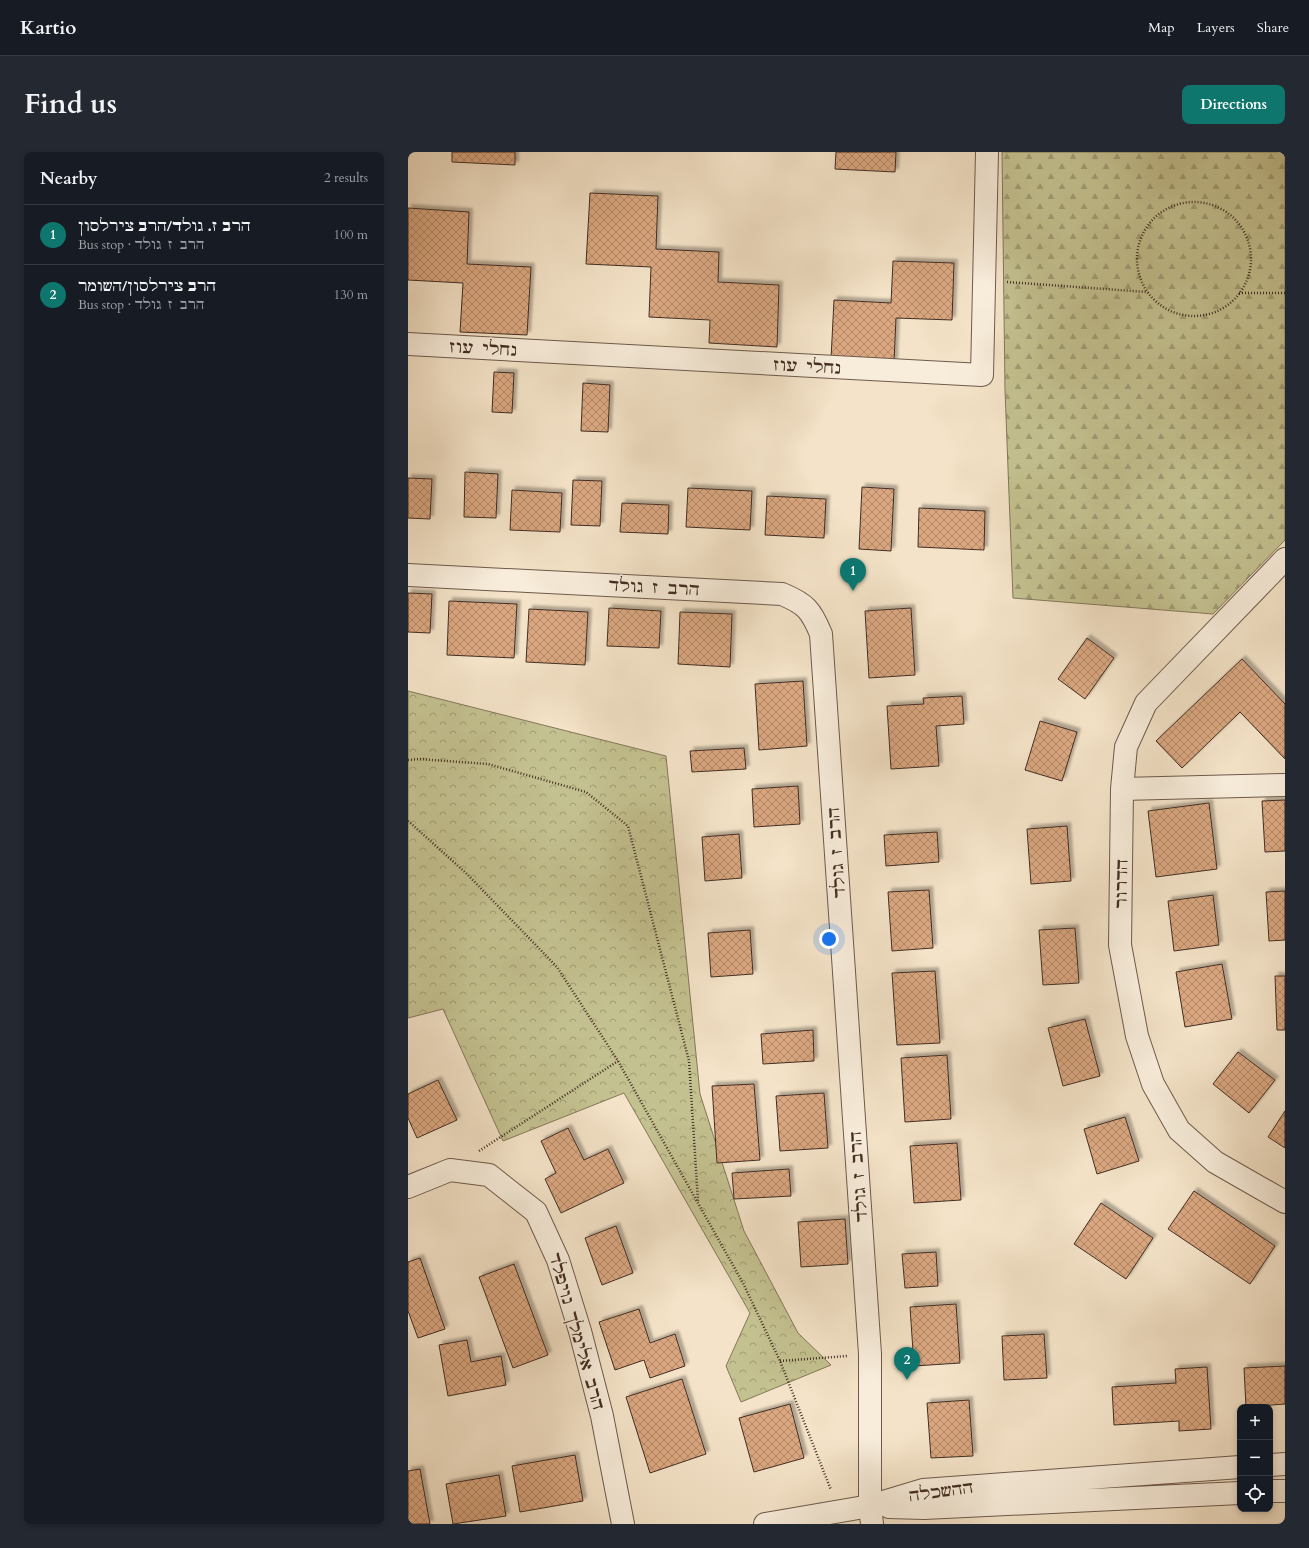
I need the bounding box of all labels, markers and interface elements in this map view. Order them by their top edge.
text: Kartio [20,15,76,41]
text: Map [1148,18,1175,37]
text: Layers [1197,18,1235,37]
text: Share [1257,18,1289,37]
text: Find us [24,85,117,123]
button: Directions [1182,85,1285,124]
text: Nearby [40,167,97,190]
text: 2 results [324,169,368,187]
text: הרב ז. גולד/הרב צירלסון [78,216,251,236]
text: 1 [50,226,56,244]
text: 100 m [334,226,368,244]
text: Bus stop · הרב ז גולד [78,236,204,254]
text: הרב צירלסון/השומר [78,276,216,296]
text: 2 [50,286,56,304]
text: 130 m [334,286,368,304]
text: Bus stop · הרב ז גולד [78,296,204,314]
street label: נחלי עוז [449,335,517,362]
street label: נחלי עוז [773,353,841,380]
pin: 1 [840,558,866,591]
street label: הרב ז גולד [608,574,700,601]
street label: הרב ז גולד [822,806,851,899]
street label: הדרור [1110,859,1133,909]
your location [819,929,839,949]
street label: הרב ז גולד [844,1130,873,1223]
street label: הרב אלימלך נויפלד [543,1250,610,1413]
pin: 2 [894,1347,920,1380]
map controls [1237,1404,1273,1512]
button: + [1237,1404,1273,1440]
button: − [1237,1440,1273,1476]
street label: ההשכלה [907,1476,975,1507]
button: locate [1237,1476,1273,1512]

